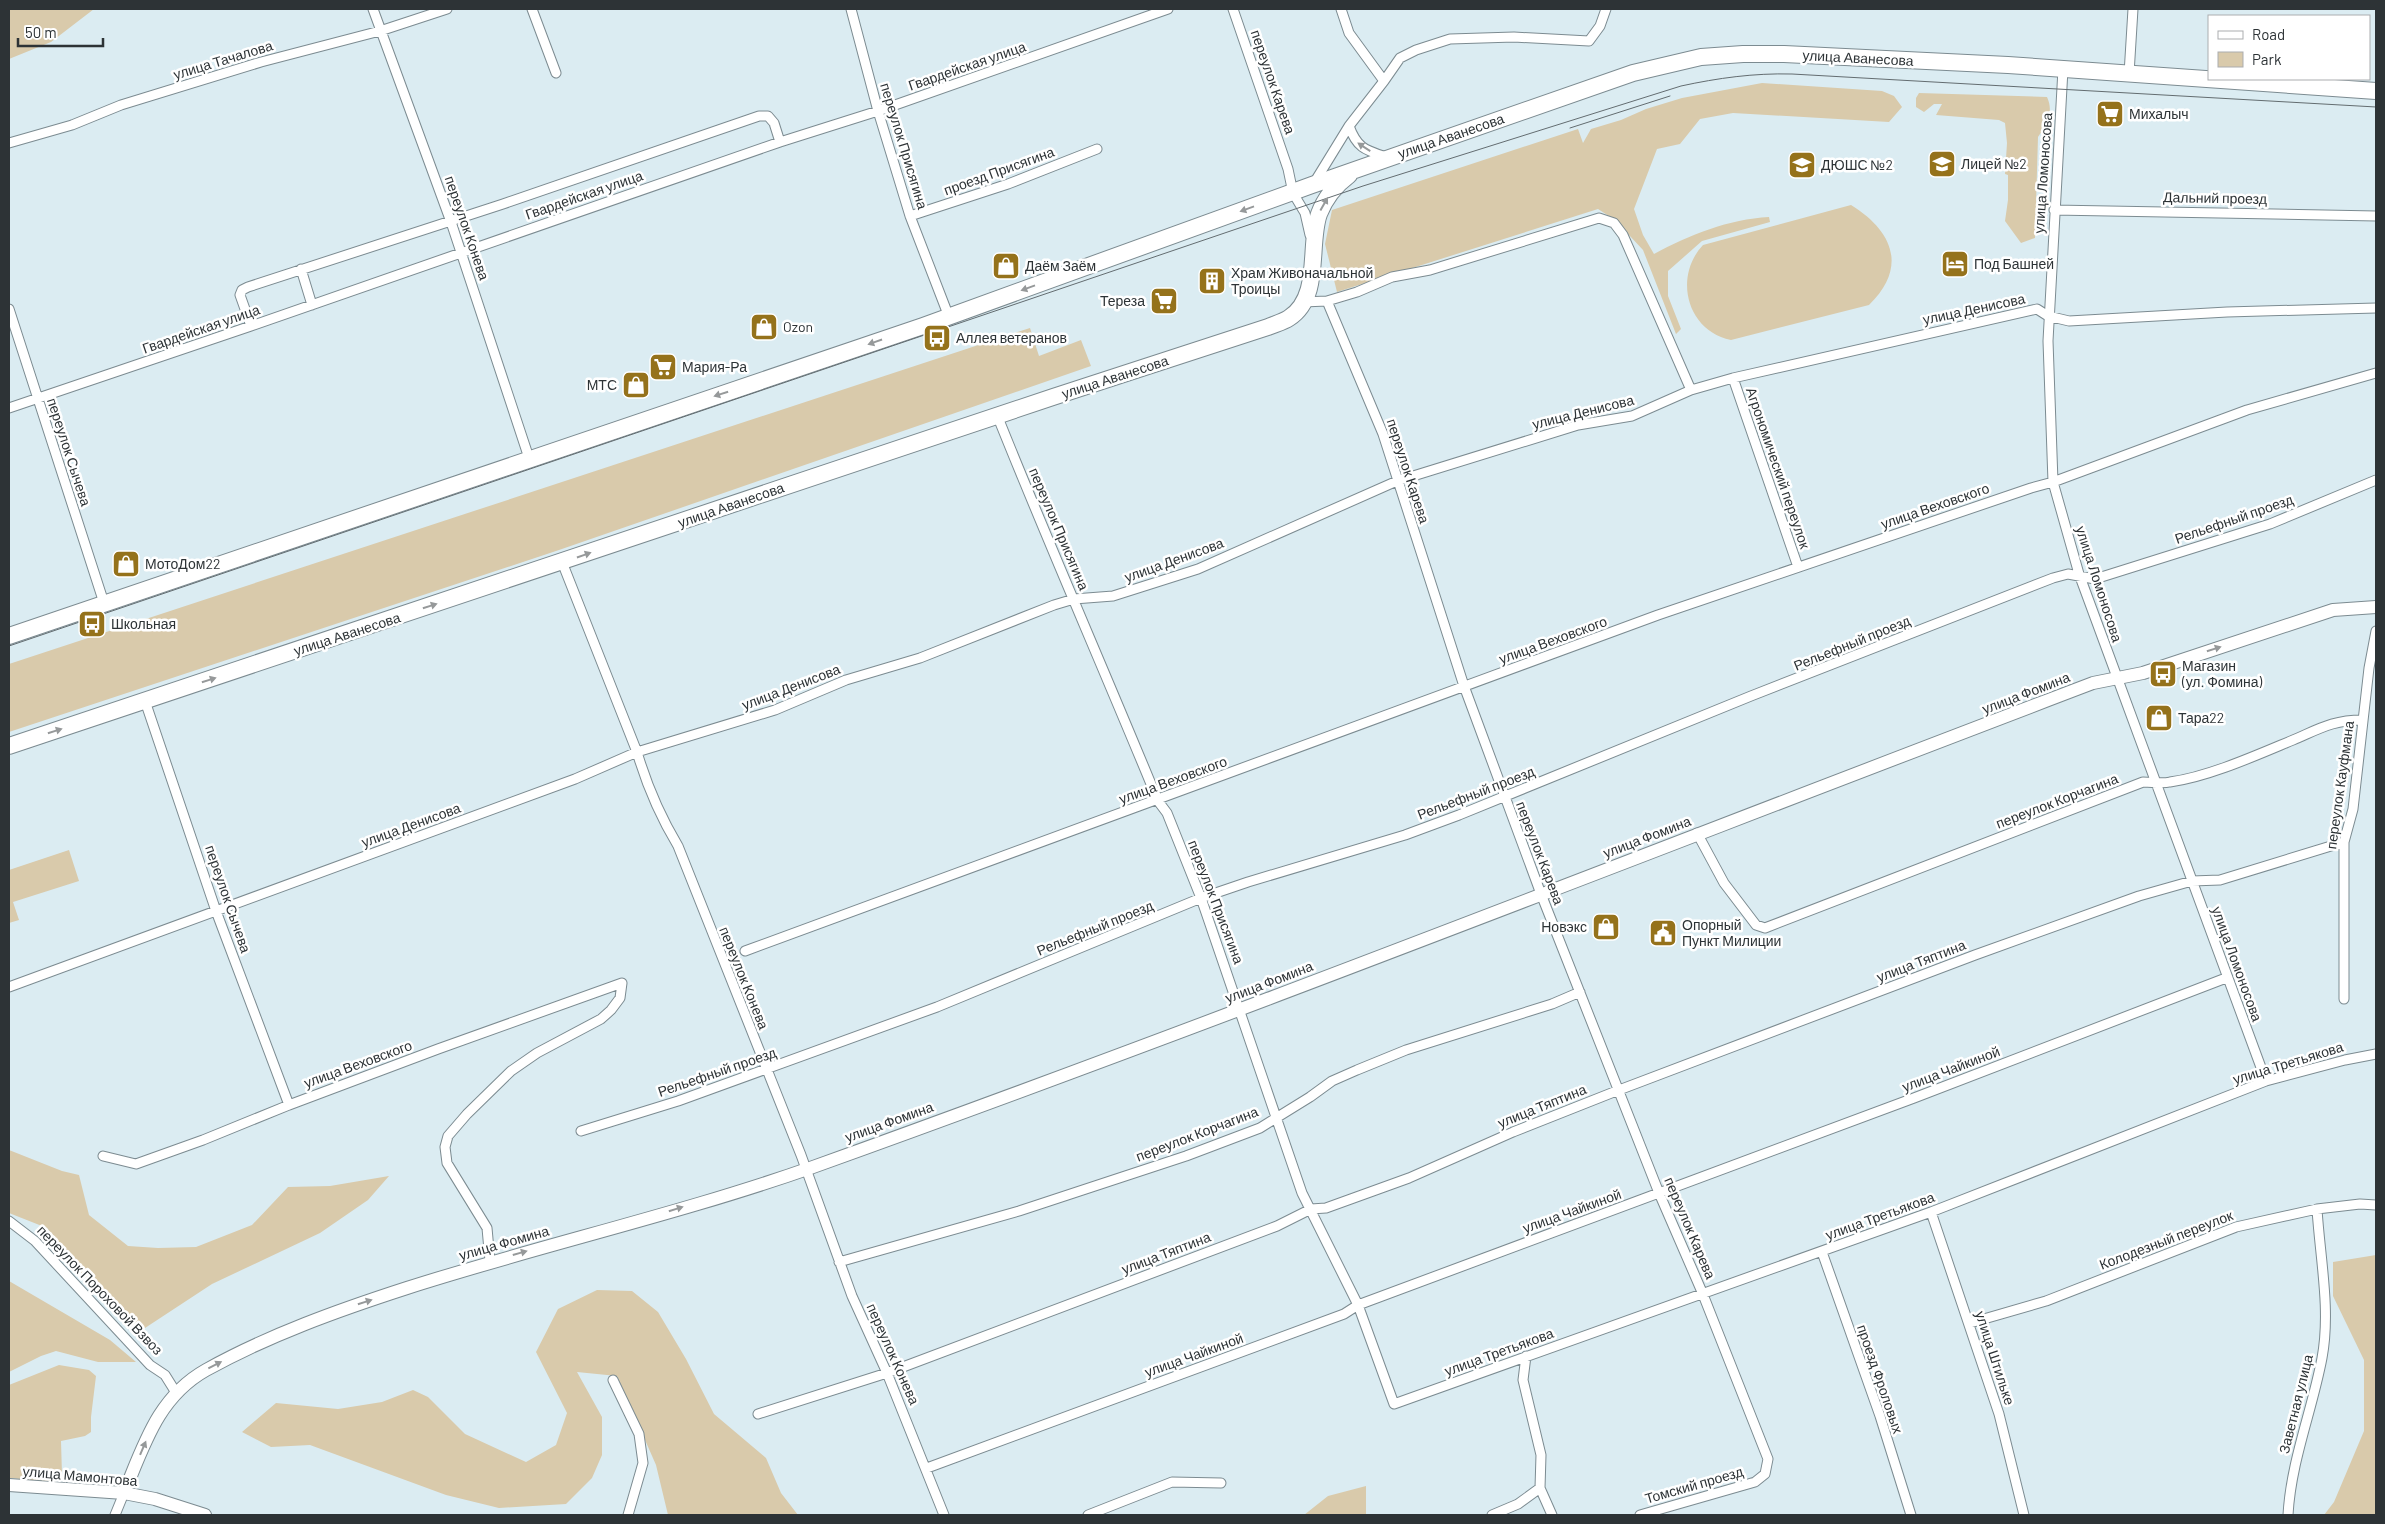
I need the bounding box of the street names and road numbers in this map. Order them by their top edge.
street label: переулок Карева [1248,27,1299,136]
street label: улица Тачалова [171,36,275,83]
street label: Гвардейская улица [906,37,1028,94]
street label: улица Аванесова [1802,46,1914,69]
street label: переулок Присягина [877,81,932,211]
street label: улица Аванесова [1395,109,1506,162]
street label: улица Ломоносова [2030,112,2055,234]
street label: проезд Присягина [941,143,1057,198]
street label: Гвардейская улица [523,166,645,223]
street label: переулок Конева [442,174,493,282]
street label: Дальний проезд [2163,188,2267,207]
street label: улица Денисова [1921,289,2027,328]
street label: Гвардейская улица [140,300,262,357]
street label: улица Аванесова [1059,351,1171,402]
street label: Агрономический переулок [1743,385,1814,551]
street label: улица Денисова [1530,391,1636,432]
street label: переулок Сычева [44,396,95,508]
street label: переулок Карева [1384,416,1433,526]
street label: переулок Присягина [1026,465,1093,593]
street label: улица Аванесова [675,478,786,531]
street label: улица Веховского [1878,479,1992,532]
street label: Рельефный проезд [2172,490,2295,547]
street label: улица Ломоносова [2073,524,2126,644]
street label: улица Денисова [1122,534,1226,585]
street label: улица Аванесова [291,608,403,659]
street label: Рельефный проезд [1791,611,1913,674]
street label: улица Веховского [1497,612,1609,667]
street label: улица Денисова [739,660,843,713]
street label: улица Фомина [1980,668,2072,717]
street label: переулок Кауфмана [2322,719,2357,850]
street label: улица Веховского [1117,752,1229,807]
street label: Рельефный проезд [1415,762,1537,823]
street label: переулок Корчагина [1993,769,2120,832]
street label: улица Денисова [359,799,463,850]
street label: переулок Карева [1513,799,1568,907]
street label: улица Фомина [1601,812,1693,861]
street label: переулок Присягина [1185,838,1248,966]
street label: переулок Сычева [202,843,255,955]
street label: Рельефный проезд [1034,896,1156,959]
street label: улица Ломоносова [2209,904,2266,1024]
street label: переулок Конева [716,924,773,1032]
street label: улица Тяптина [1874,936,1968,985]
street label: улица Фомина [1223,957,1315,1006]
street label: улица Веховского [302,1036,414,1091]
street label: улица Третьякова [2231,1038,2345,1087]
street label: улица Чайкиной [1899,1042,2002,1095]
street label: Рельефный проезд [655,1043,778,1100]
street label: улица Тяптина [1495,1080,1589,1131]
street label: улица Фомина [842,1098,935,1145]
street label: переулок Корчагина [1133,1102,1260,1165]
street label: переулок Карева [1661,1174,1720,1282]
street label: улица Чайкиной [1520,1185,1623,1236]
street label: улица Третьякова [1823,1188,1937,1243]
street label: Колодезный переулок [2097,1206,2236,1273]
street label: переулок Пороховой Взвоз [34,1221,167,1358]
street label: улица Фомина [457,1222,551,1263]
street label: улица Тяптина [1119,1228,1213,1277]
street label: переулок Конева [864,1301,923,1407]
street label: улица Штильке [1972,1309,2019,1407]
street label: проезд Фроловых [1854,1322,1907,1436]
street label: улица Третьякова [1442,1324,1556,1379]
street label: улица Чайкиной [1142,1329,1245,1380]
street label: Заветная улица [2275,1352,2316,1455]
street label: улица Мамонтова [22,1462,138,1489]
street label: Томский проезд [1643,1462,1745,1507]

